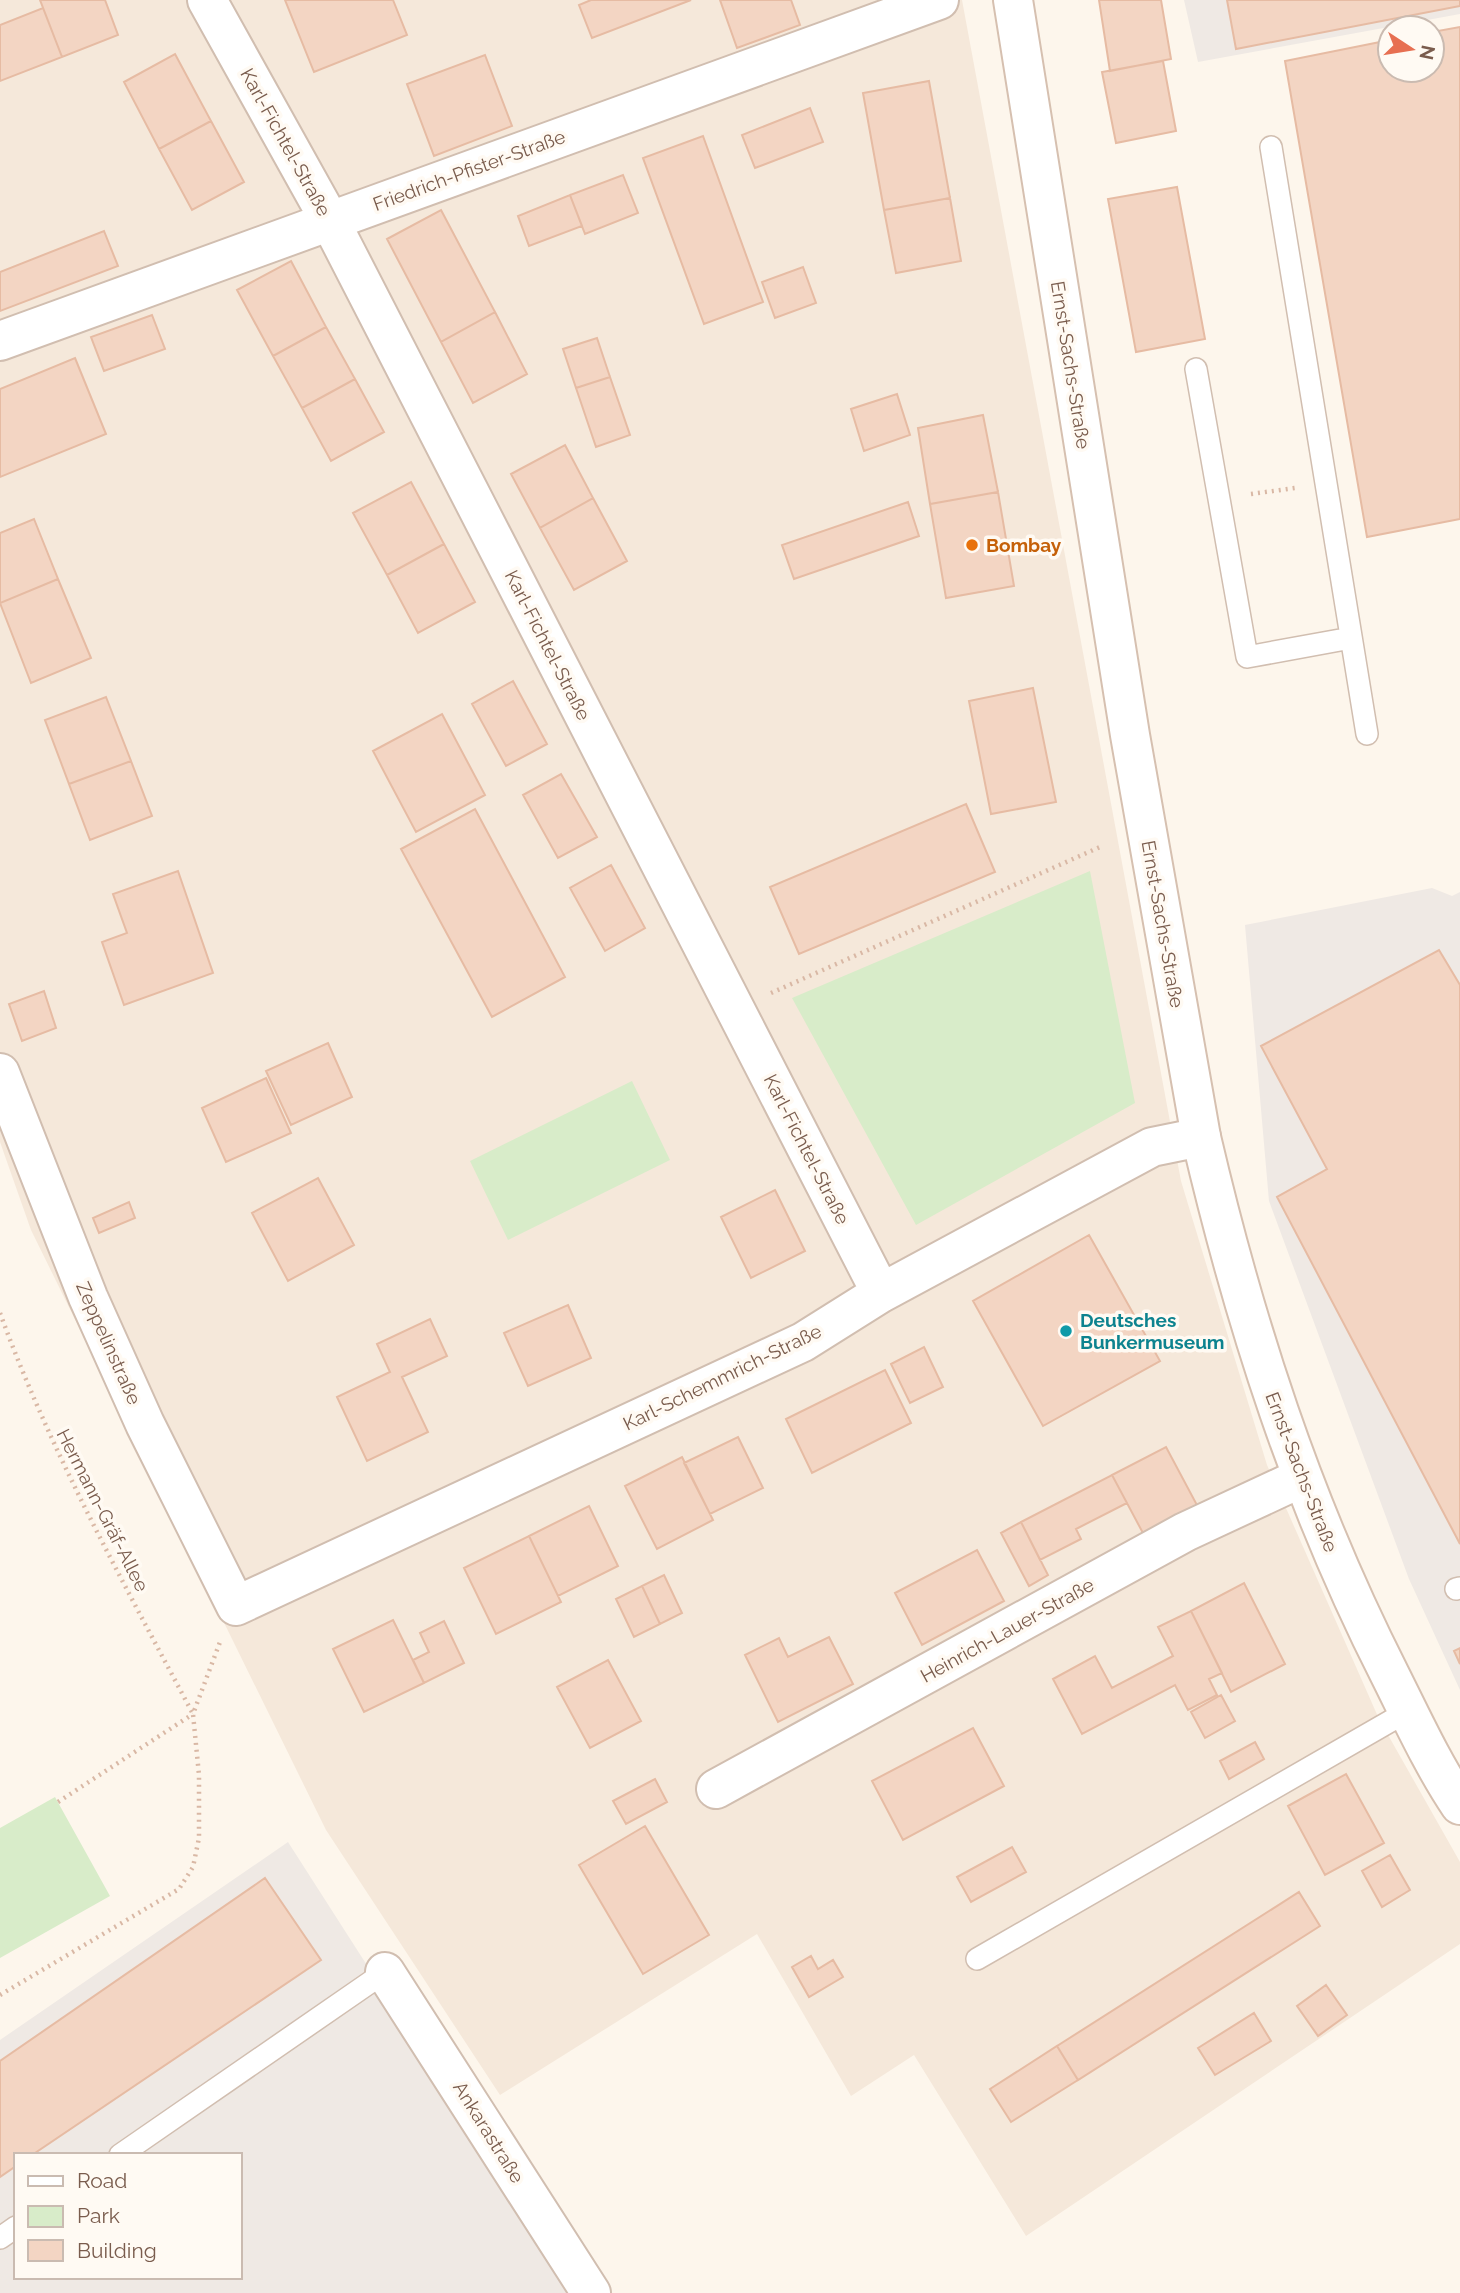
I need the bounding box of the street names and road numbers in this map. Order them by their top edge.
street label: Karl-Fichtel-Straße [236,64,336,220]
street label: Friedrich-Pfister-Straße [370,125,568,215]
street label: Ernst-Sachs-Straße [1047,279,1095,451]
street label: Karl-Fichtel-Straße [501,566,595,724]
street label: Ernst-Sachs-Straße [1137,839,1189,1009]
street label: Karl-Fichtel-Straße [760,1070,854,1228]
street label: Zeppelinstraße [72,1278,146,1408]
street label: Karl-Schemmrich-Straße [619,1319,825,1435]
street label: Ernst-Sachs-Straße [1261,1389,1343,1555]
street label: Hermann-Gräf-Allee [52,1425,154,1595]
street label: Heinrich-Lauer-Straße [916,1573,1098,1687]
street label: Ankarastraße [449,2077,529,2187]

